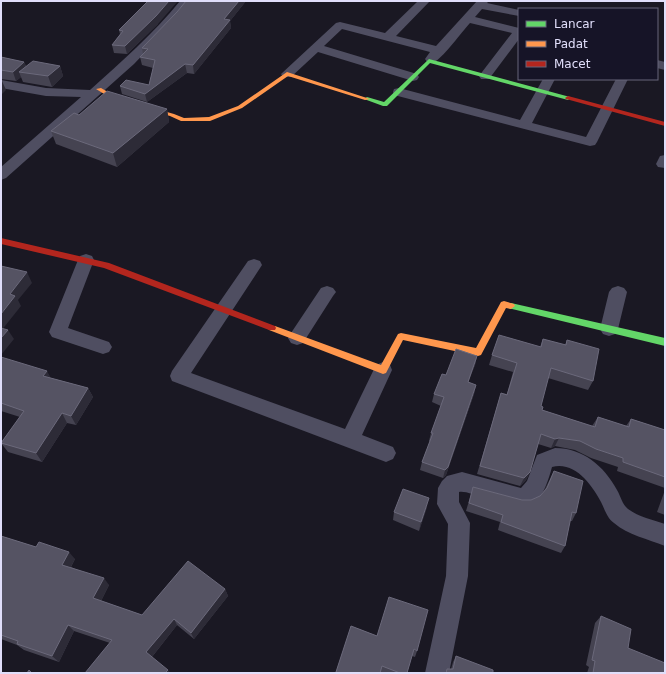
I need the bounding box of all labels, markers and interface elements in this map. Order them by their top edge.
legend [518,8,658,80]
text: Lancar [554,17,595,31]
text: Padat [554,37,588,51]
text: Macet [554,57,591,71]

